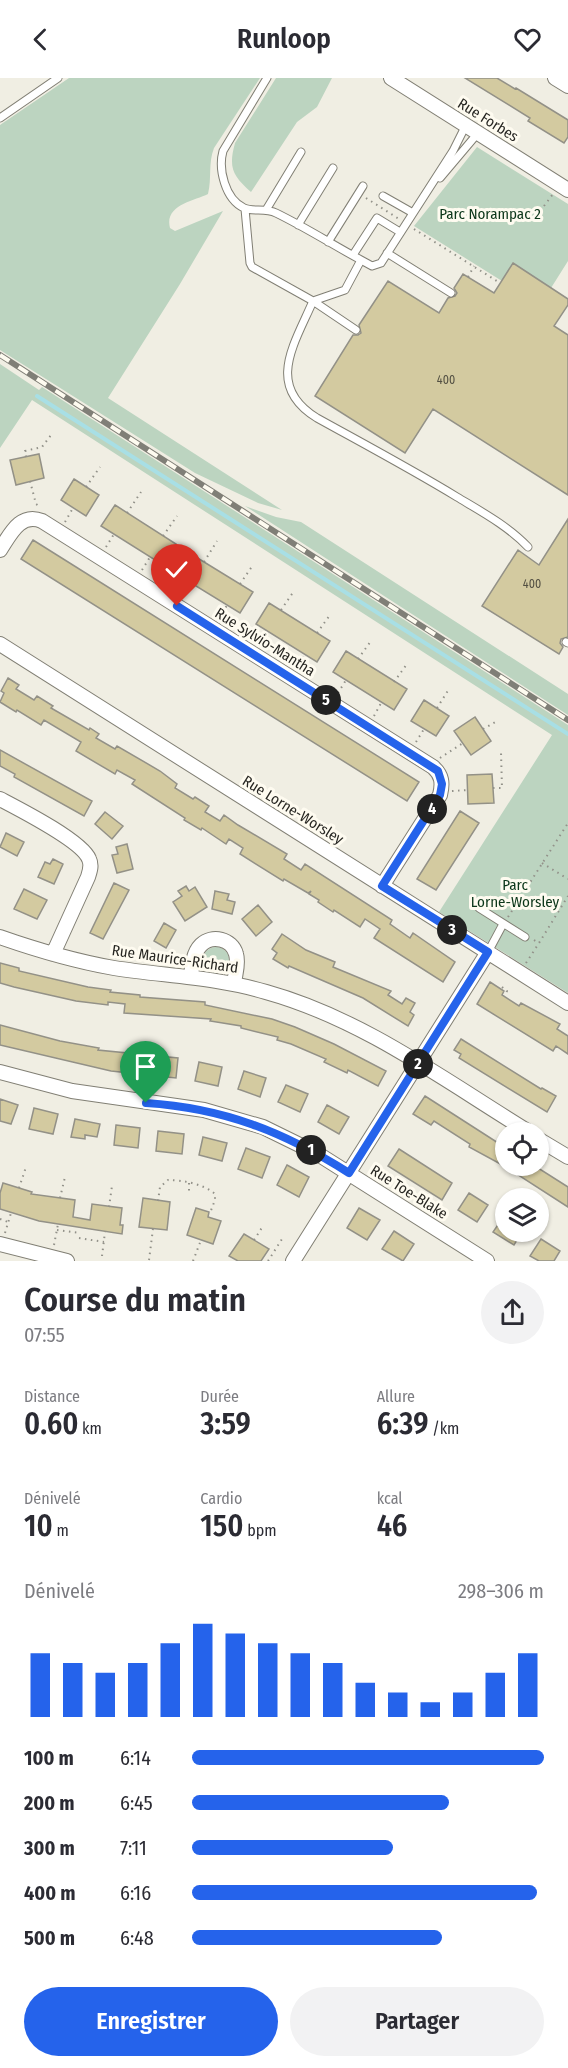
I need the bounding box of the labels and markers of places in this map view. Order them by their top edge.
pin [151,544,202,606]
pin: 5 [311,685,341,715]
pin: 4 [417,794,447,824]
pin: 3 [437,915,467,945]
pin [120,1041,171,1103]
pin: 2 [403,1049,433,1079]
pin: 1 [296,1135,326,1165]

